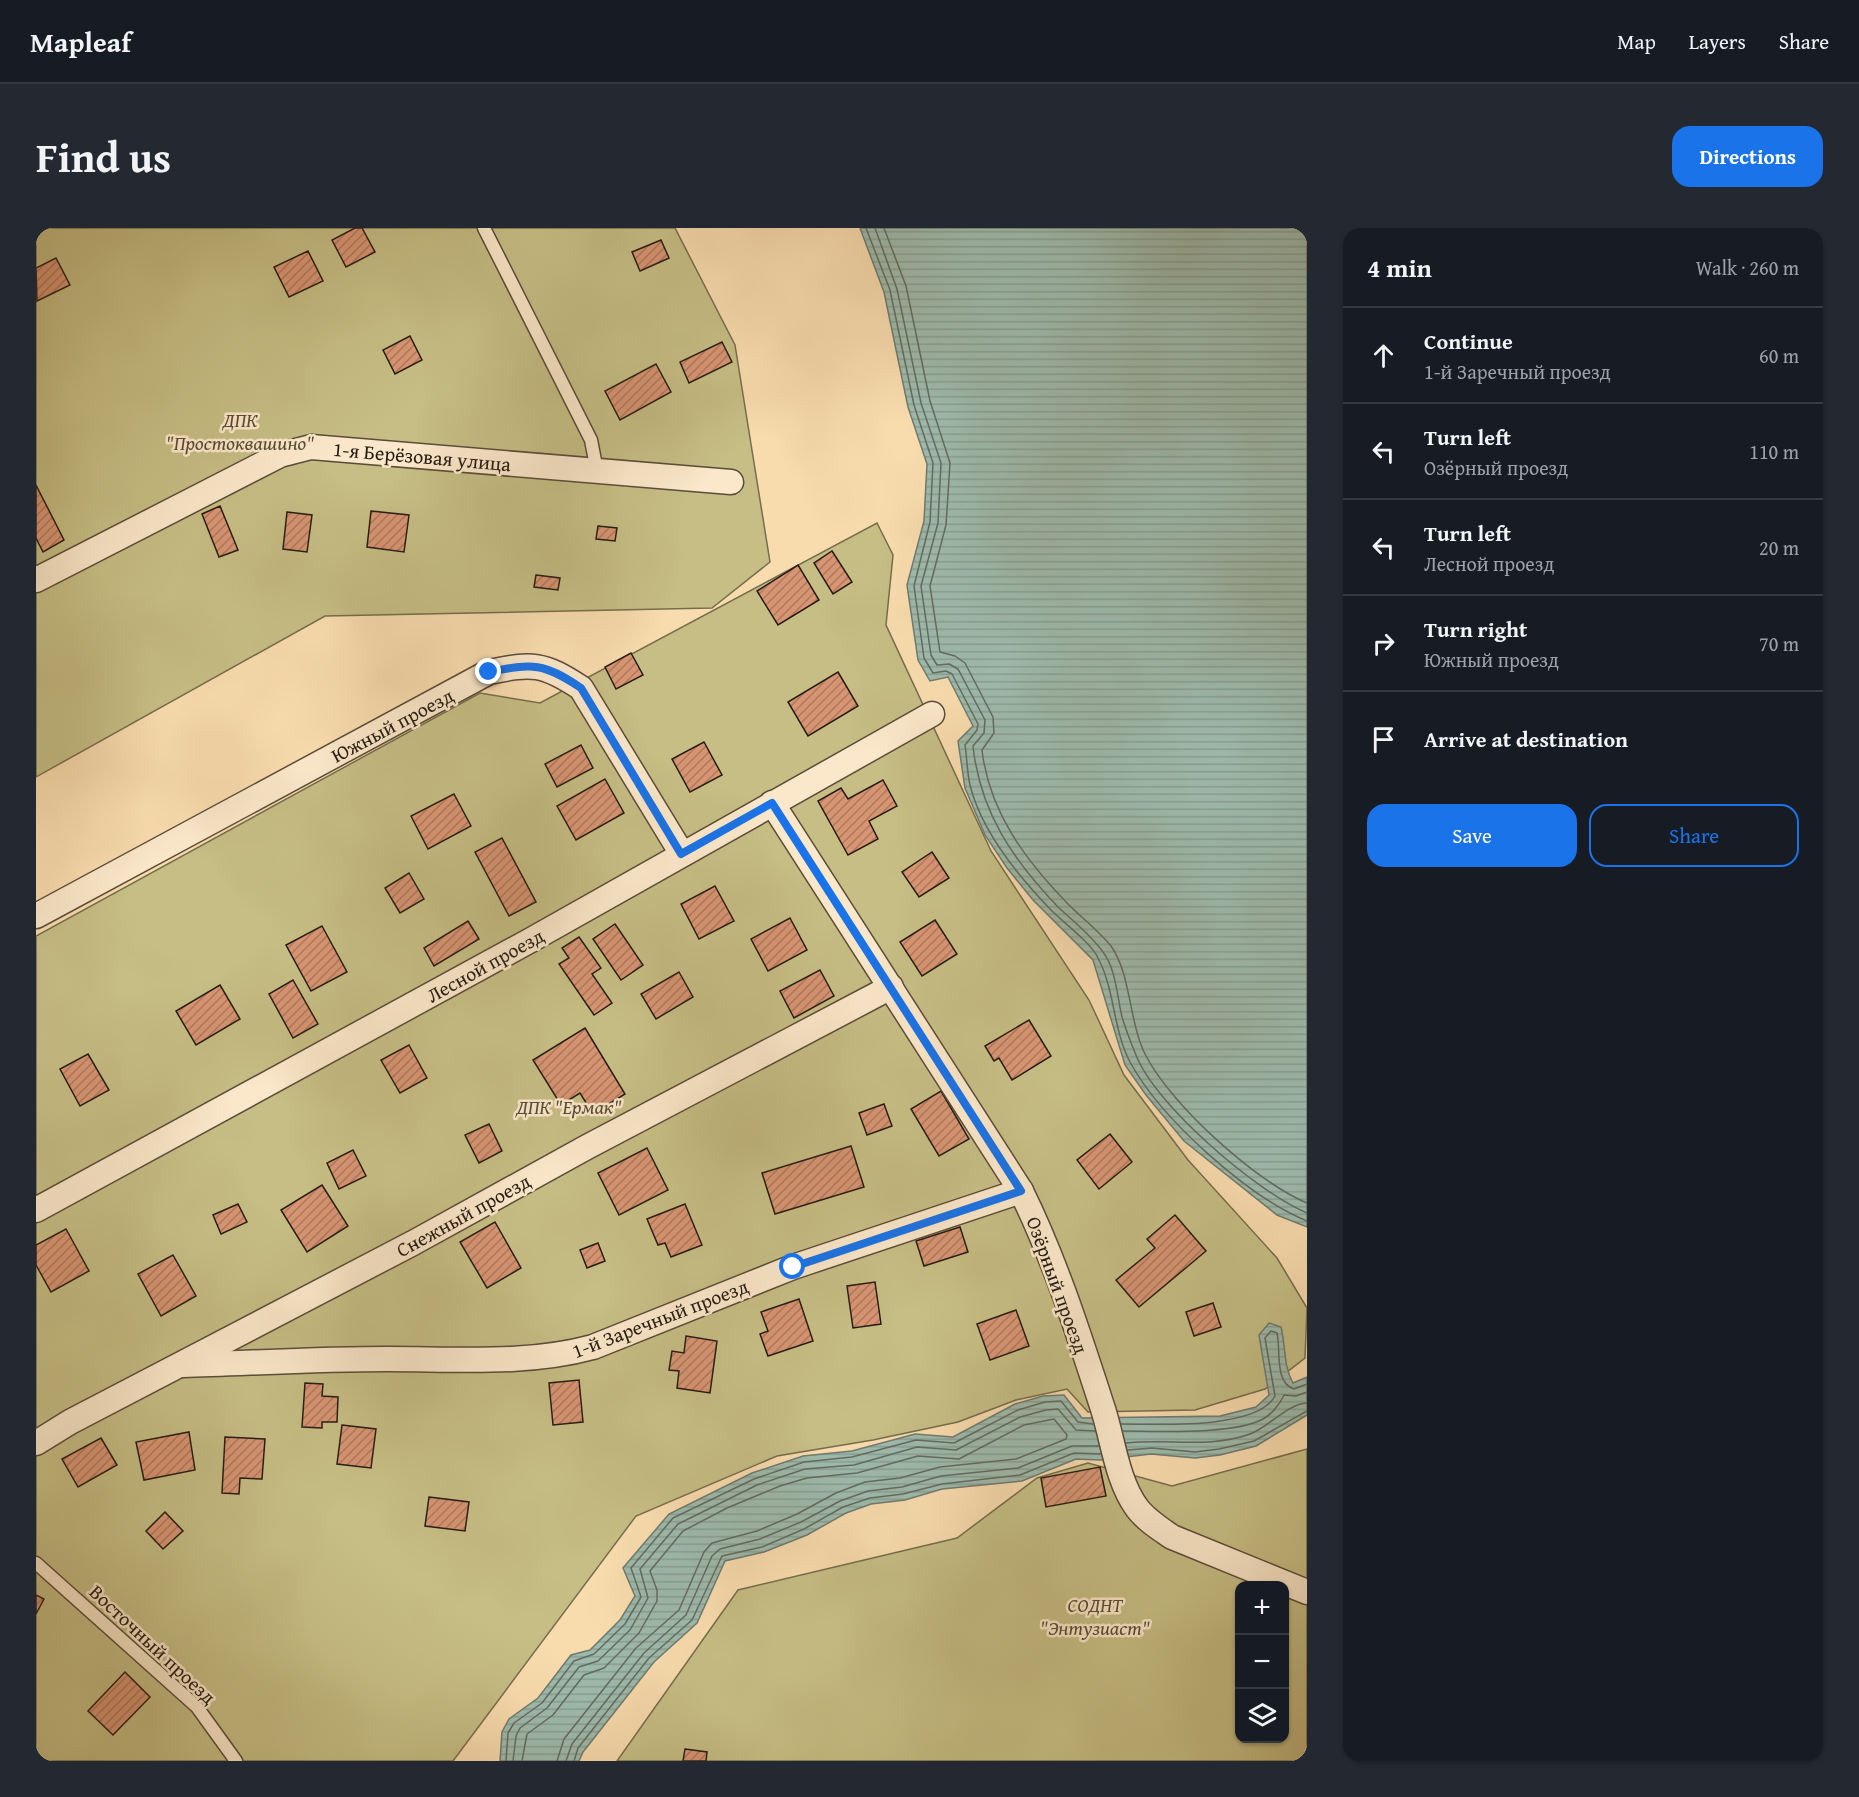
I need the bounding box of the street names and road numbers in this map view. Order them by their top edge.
street label: 1-я Берёзовая улица [332,434,513,478]
street label: Южный проезд [326,680,458,769]
street label: Лесной проезд [421,921,549,1009]
street label: Снежный проезд [391,1166,536,1264]
street label: Озёрный проезд [1020,1212,1096,1358]
street label: 1-й Заречный проезд [568,1271,752,1365]
street label: Восточный проезд [83,1577,223,1711]

